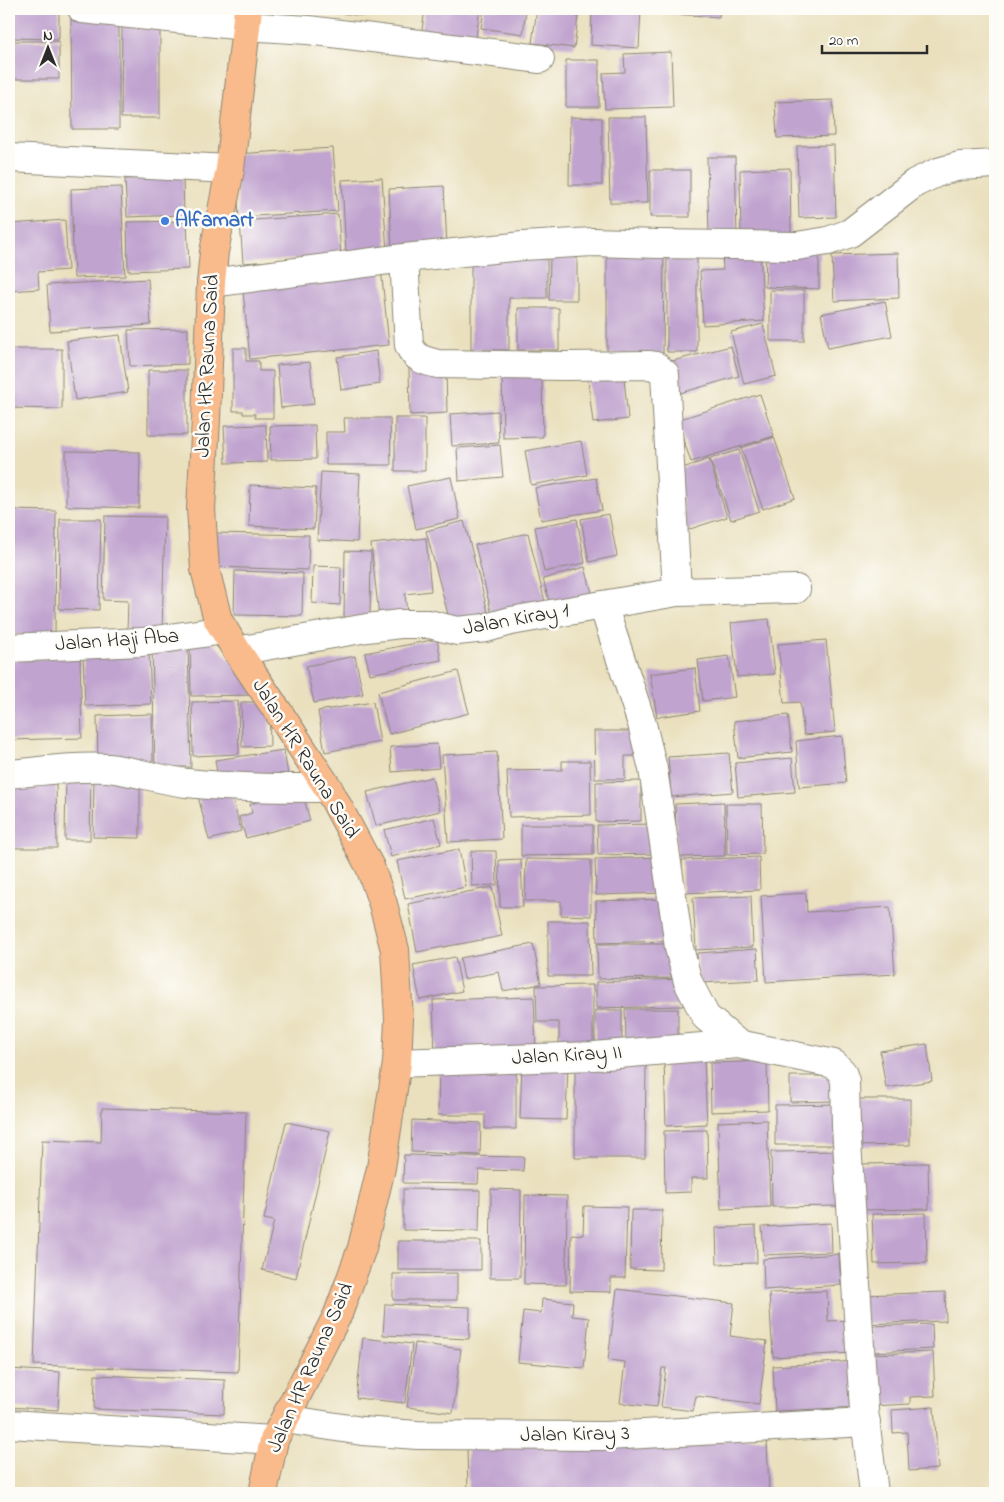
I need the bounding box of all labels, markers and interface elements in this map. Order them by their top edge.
north arrow [22,22,72,72]
scale bar [822,22,926,54]
text: N [43,26,53,47]
text: 20 m [829,30,859,52]
place label: Alfamart [175,206,255,236]
marker: Alfamart [159,215,171,227]
street label: Jalan HR Rauna Said [188,273,228,458]
street label: Jalan Kiray 1 [460,596,572,646]
street label: Jalan Haji Aba [54,622,180,660]
street label: Jalan HR Rauna Said [244,673,366,845]
street label: Jalan Kiray II [511,1038,623,1076]
street label: Jalan HR Rauna Said [260,1278,362,1458]
street label: Jalan Kiray 3 [520,1419,630,1453]

